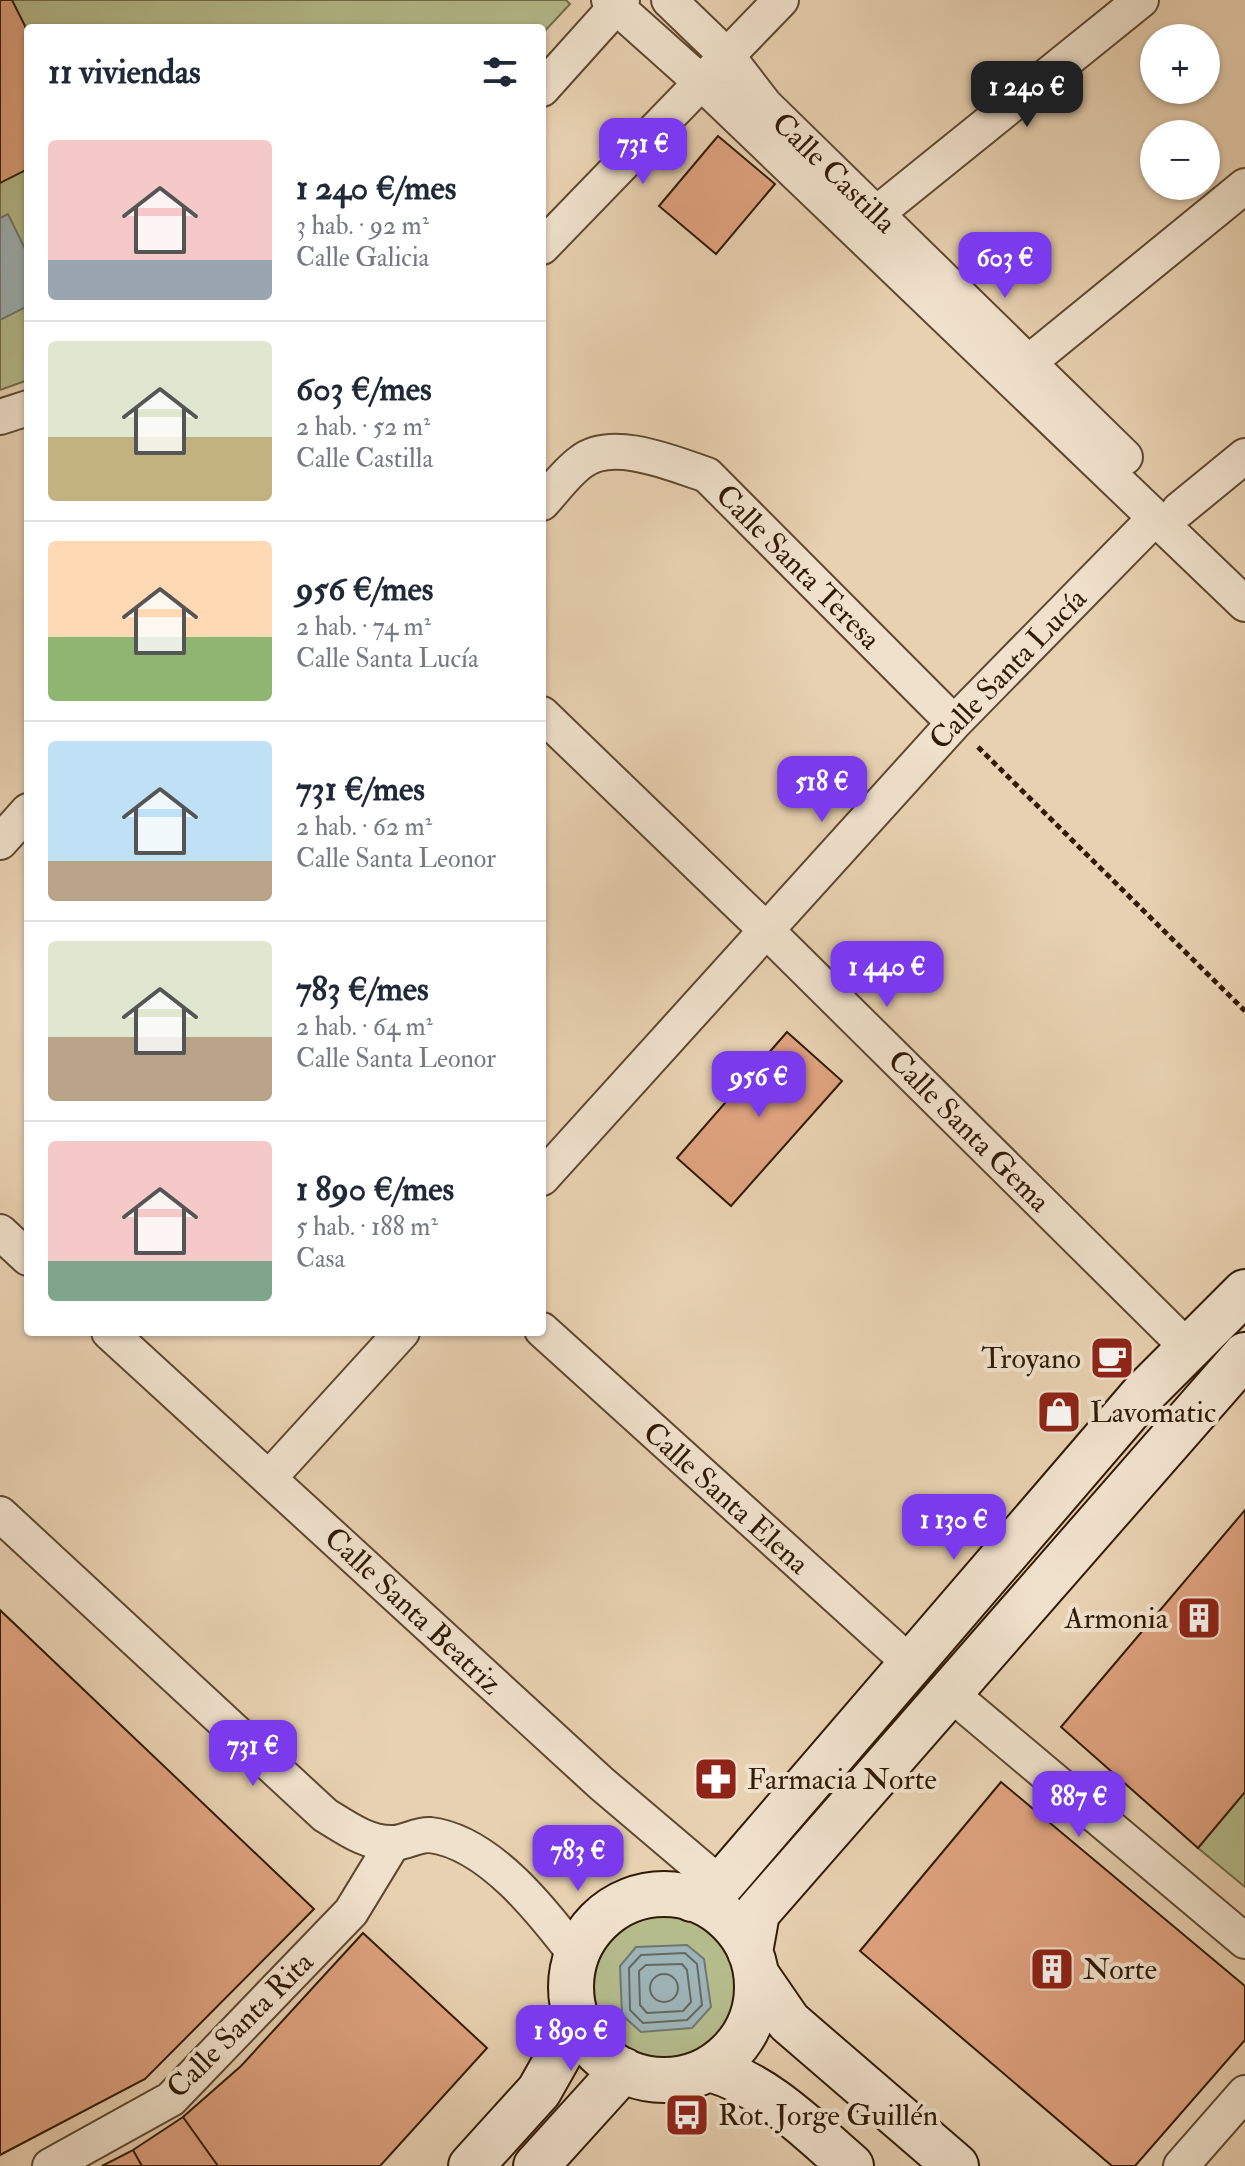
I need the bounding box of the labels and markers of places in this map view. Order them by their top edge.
pin: 1 240 € [953,61,1101,129]
pin: 731 € [587,118,699,186]
pin: 603 € [949,232,1061,300]
pin: 518 € [766,756,878,824]
pin: 1 440 € [813,941,961,1009]
pin: 956 € [703,1051,815,1119]
cafe icon: Troyano [1088,1334,1136,1382]
place label: Troyano [981,1340,1081,1377]
shop icon: Lavomatic [1035,1388,1083,1436]
place label: Lavomatic [1090,1394,1216,1431]
pin: 1 130 € [880,1494,1028,1562]
building icon: Armonia [1175,1594,1223,1642]
place label: Armonia [1063,1600,1169,1637]
pin: 731 € [197,1720,309,1788]
pharmacy icon: Farmacia Norte [692,1755,740,1803]
place label: Farmacia Norte [747,1761,937,1798]
pin: 887 € [1023,1771,1135,1839]
pin: 783 € [522,1825,634,1893]
building icon: Norte [1028,1945,1076,1993]
place label: Norte [1083,1951,1157,1988]
pin: 1 890 € [497,2005,645,2073]
bus stop icon: Rot. Jorge Guillén [663,2091,711,2139]
place label: Rot. Jorge Guillén [718,2097,938,2134]

